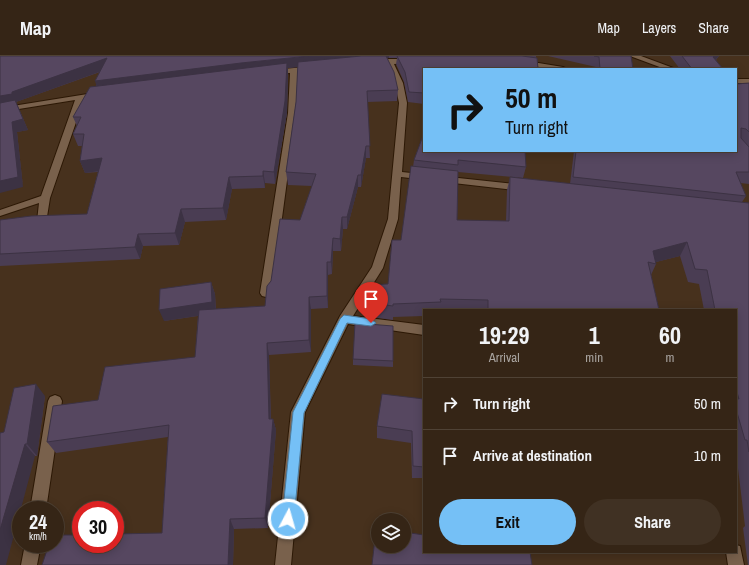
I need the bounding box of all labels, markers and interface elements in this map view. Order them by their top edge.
text: Map [20,15,51,41]
text: Map [598,19,620,37]
text: Layers [642,19,676,37]
text: Share [698,19,729,37]
text: 50 m [505,79,557,117]
icon: right [439,84,491,136]
text: Turn right [505,115,568,140]
pin [354,282,388,323]
icon: arrive [360,288,382,310]
text: 19:29 [479,319,529,351]
text: 1 [589,319,600,351]
text: 60 [659,319,681,351]
text: Arrival [489,349,520,366]
text: min [585,349,603,366]
text: m [666,349,675,366]
icon: right [439,393,461,415]
text: Turn right [473,393,530,414]
text: 50 m [694,393,721,414]
icon: arrive [439,445,461,467]
text: Arrive at destination [473,445,592,466]
text: 10 m [694,445,721,466]
position arrow [267,498,309,540]
button: Exit [439,499,576,545]
button: Share [584,499,721,545]
speed limit sign: 30 [72,501,124,553]
text: 24 [29,508,47,535]
map controls [371,513,411,553]
button: layers [371,513,411,553]
text: km/h [29,530,47,543]

